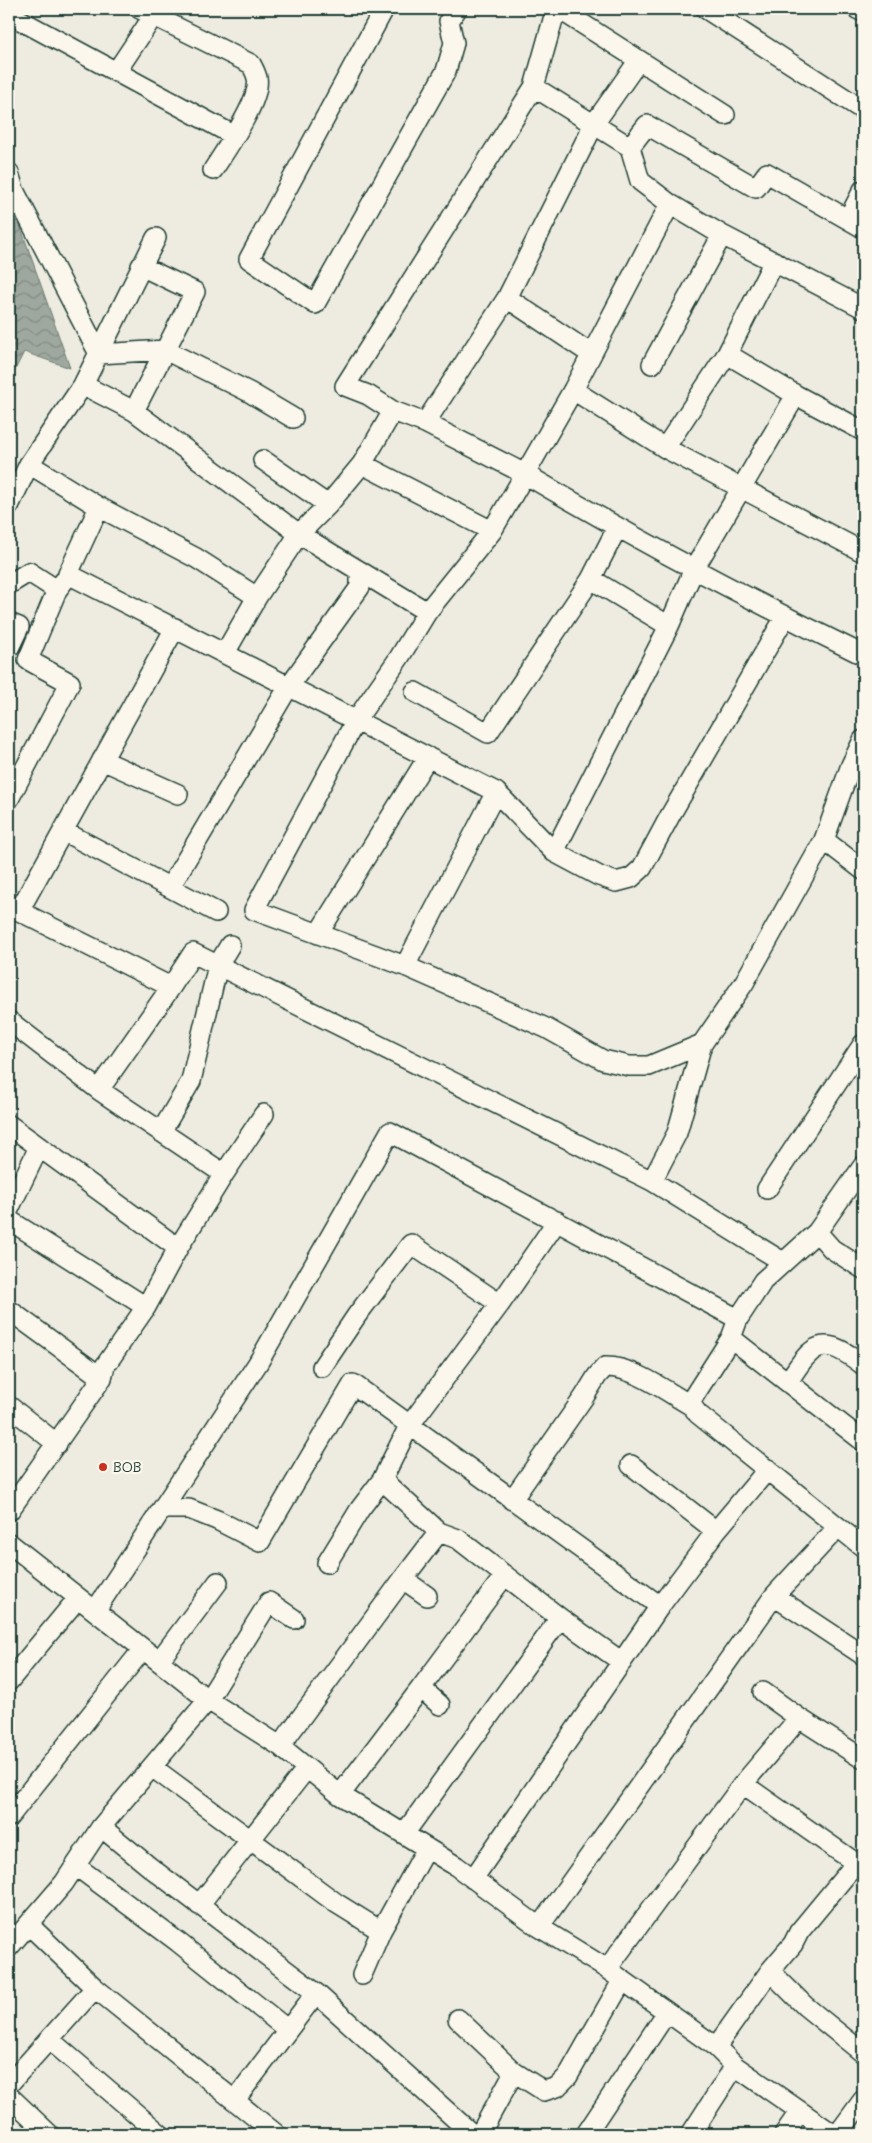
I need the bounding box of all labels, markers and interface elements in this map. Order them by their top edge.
place label: BOB [113,1457,141,1476]
marker: BOB [97,1461,109,1473]

